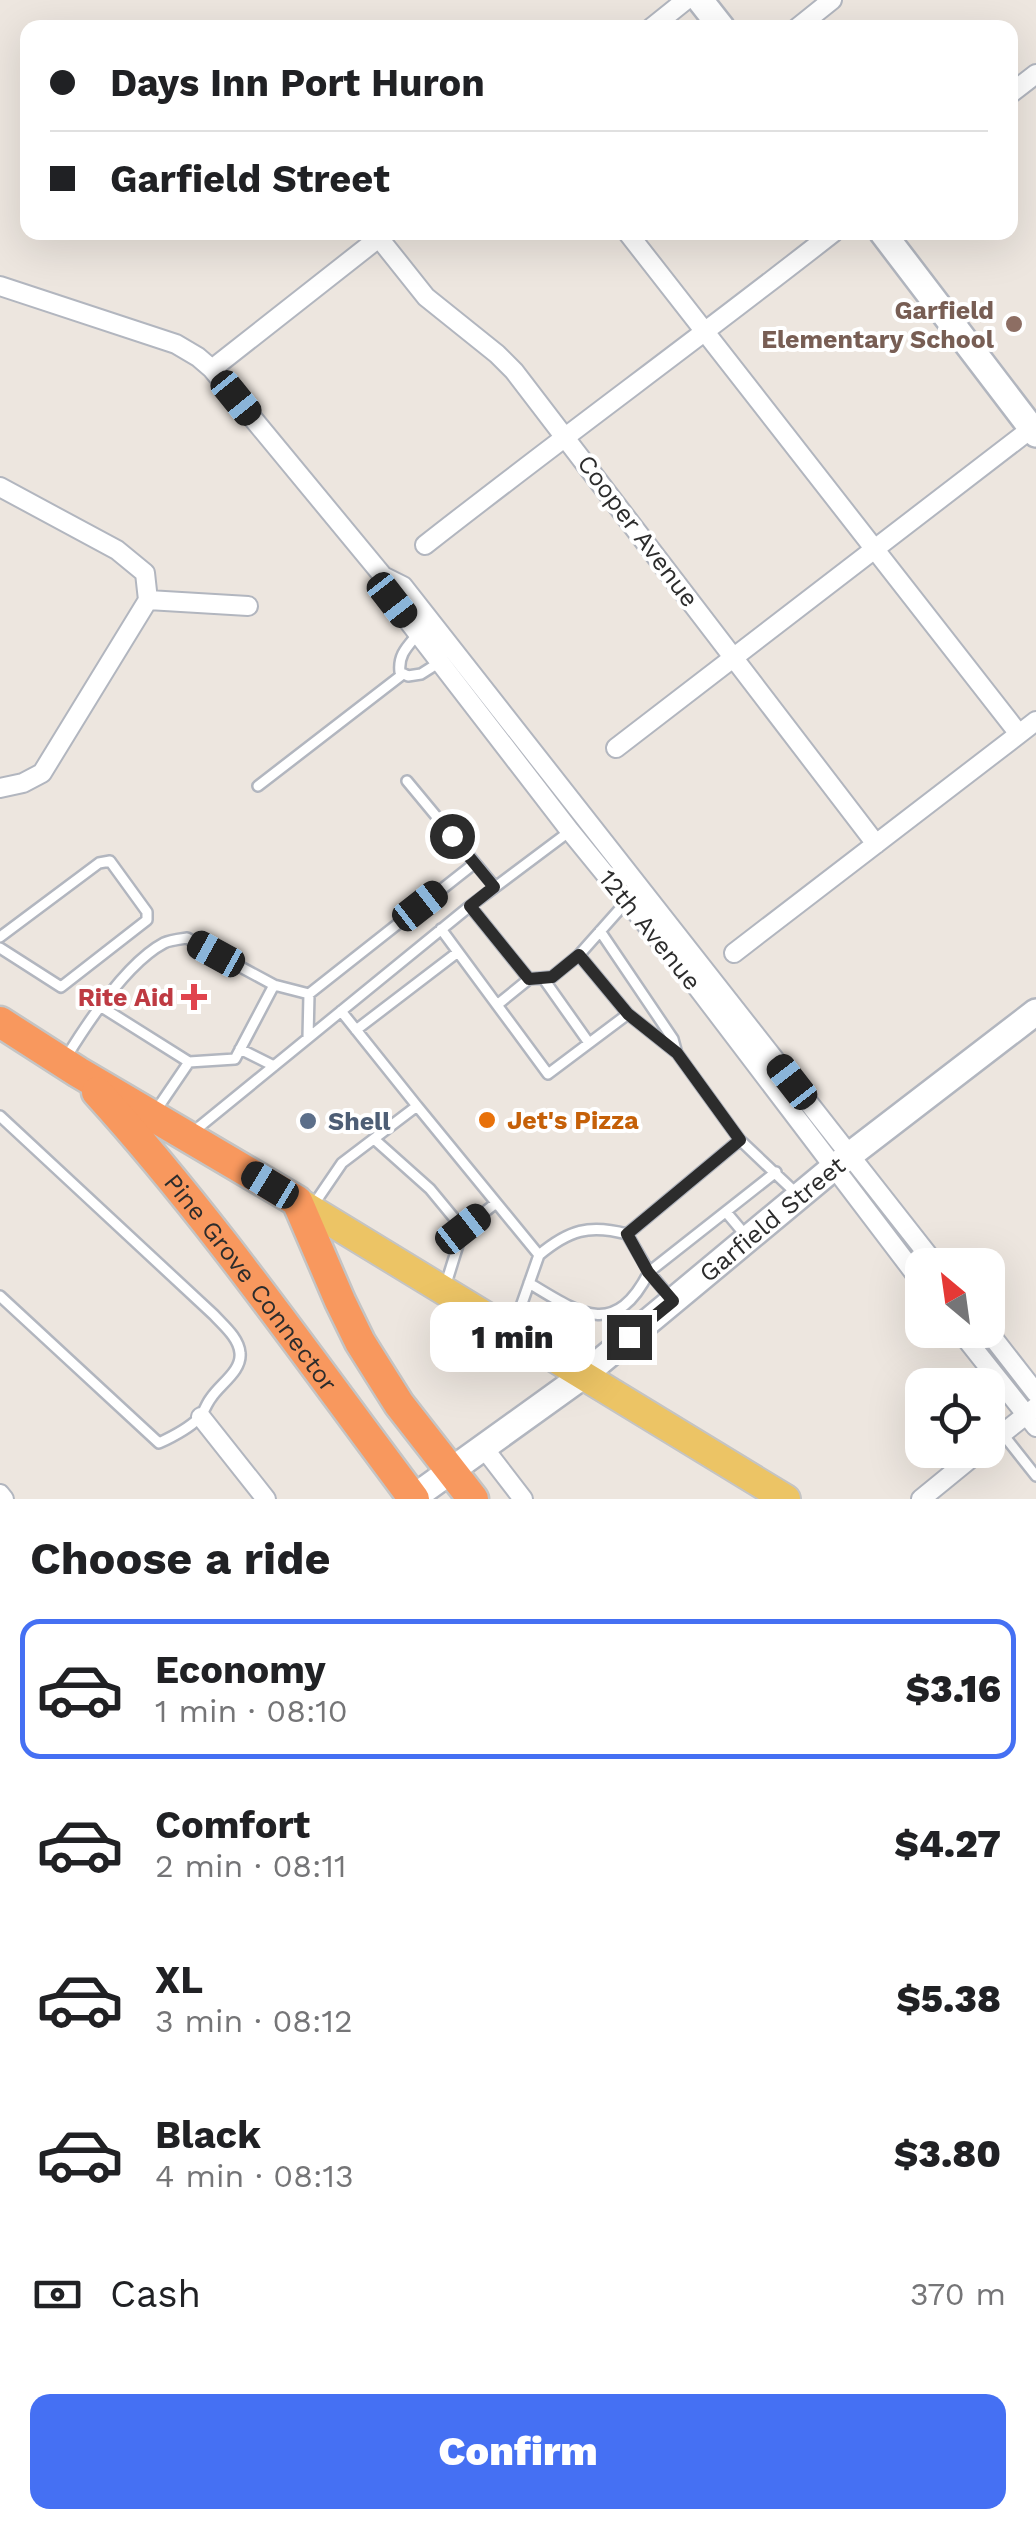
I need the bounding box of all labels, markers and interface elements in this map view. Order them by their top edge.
text: Days Inn Port Huron [110,61,485,105]
text: Garfield Street [110,157,390,201]
place label: Garfield Elementary School [761,296,995,354]
marker: Garfield Elementary School [1003,313,1025,335]
car [205,365,267,431]
street label: Cooper Avenue [571,449,705,613]
car [362,567,422,633]
route start [430,814,475,859]
street label: 12th Avenue [593,864,707,996]
car [387,876,453,936]
car [182,926,250,982]
place label: Rite Aid [78,983,174,1012]
marker: Rite Aid [183,986,205,1008]
car [762,1049,822,1115]
place label: Jet's Pizza [507,1106,639,1135]
place label: Shell [328,1107,391,1136]
marker: Jet's Pizza [476,1109,498,1131]
marker: Shell [297,1110,319,1132]
street label: Garfield Street [693,1150,851,1288]
car [237,1157,303,1213]
street label: Pine Grove Connector [159,1168,344,1397]
car [430,1199,496,1259]
north arrow [905,1248,1005,1348]
map controls [905,1248,1005,1468]
callout: 1 min [429,1302,594,1372]
route end [607,1315,652,1360]
text: 1 min [471,1318,554,1356]
button: locate [905,1368,1005,1468]
text: Choose a ride [30,1532,330,1585]
icon: car [35,1644,125,1734]
text: Economy [155,1648,326,1692]
text: $3.16 [906,1667,1001,1711]
text: 1 min · 08:10 [155,1692,348,1730]
icon: car [35,1799,125,1889]
text: Comfort [155,1803,310,1847]
text: $4.27 [894,1822,1001,1866]
text: 2 min · 08:11 [155,1847,347,1885]
icon: car [35,1954,125,2044]
text: XL [155,1958,203,2002]
text: $5.38 [896,1977,1001,2021]
text: 3 min · 08:12 [155,2002,353,2040]
icon: car [35,2109,125,2199]
text: Black [155,2113,261,2157]
text: $3.80 [894,2132,1001,2176]
text: 4 min · 08:13 [155,2157,354,2195]
icon: cash [30,2267,85,2322]
text: Cash [110,2272,201,2316]
text: 370 m [910,2275,1006,2313]
button: Confirm [30,2394,1006,2509]

